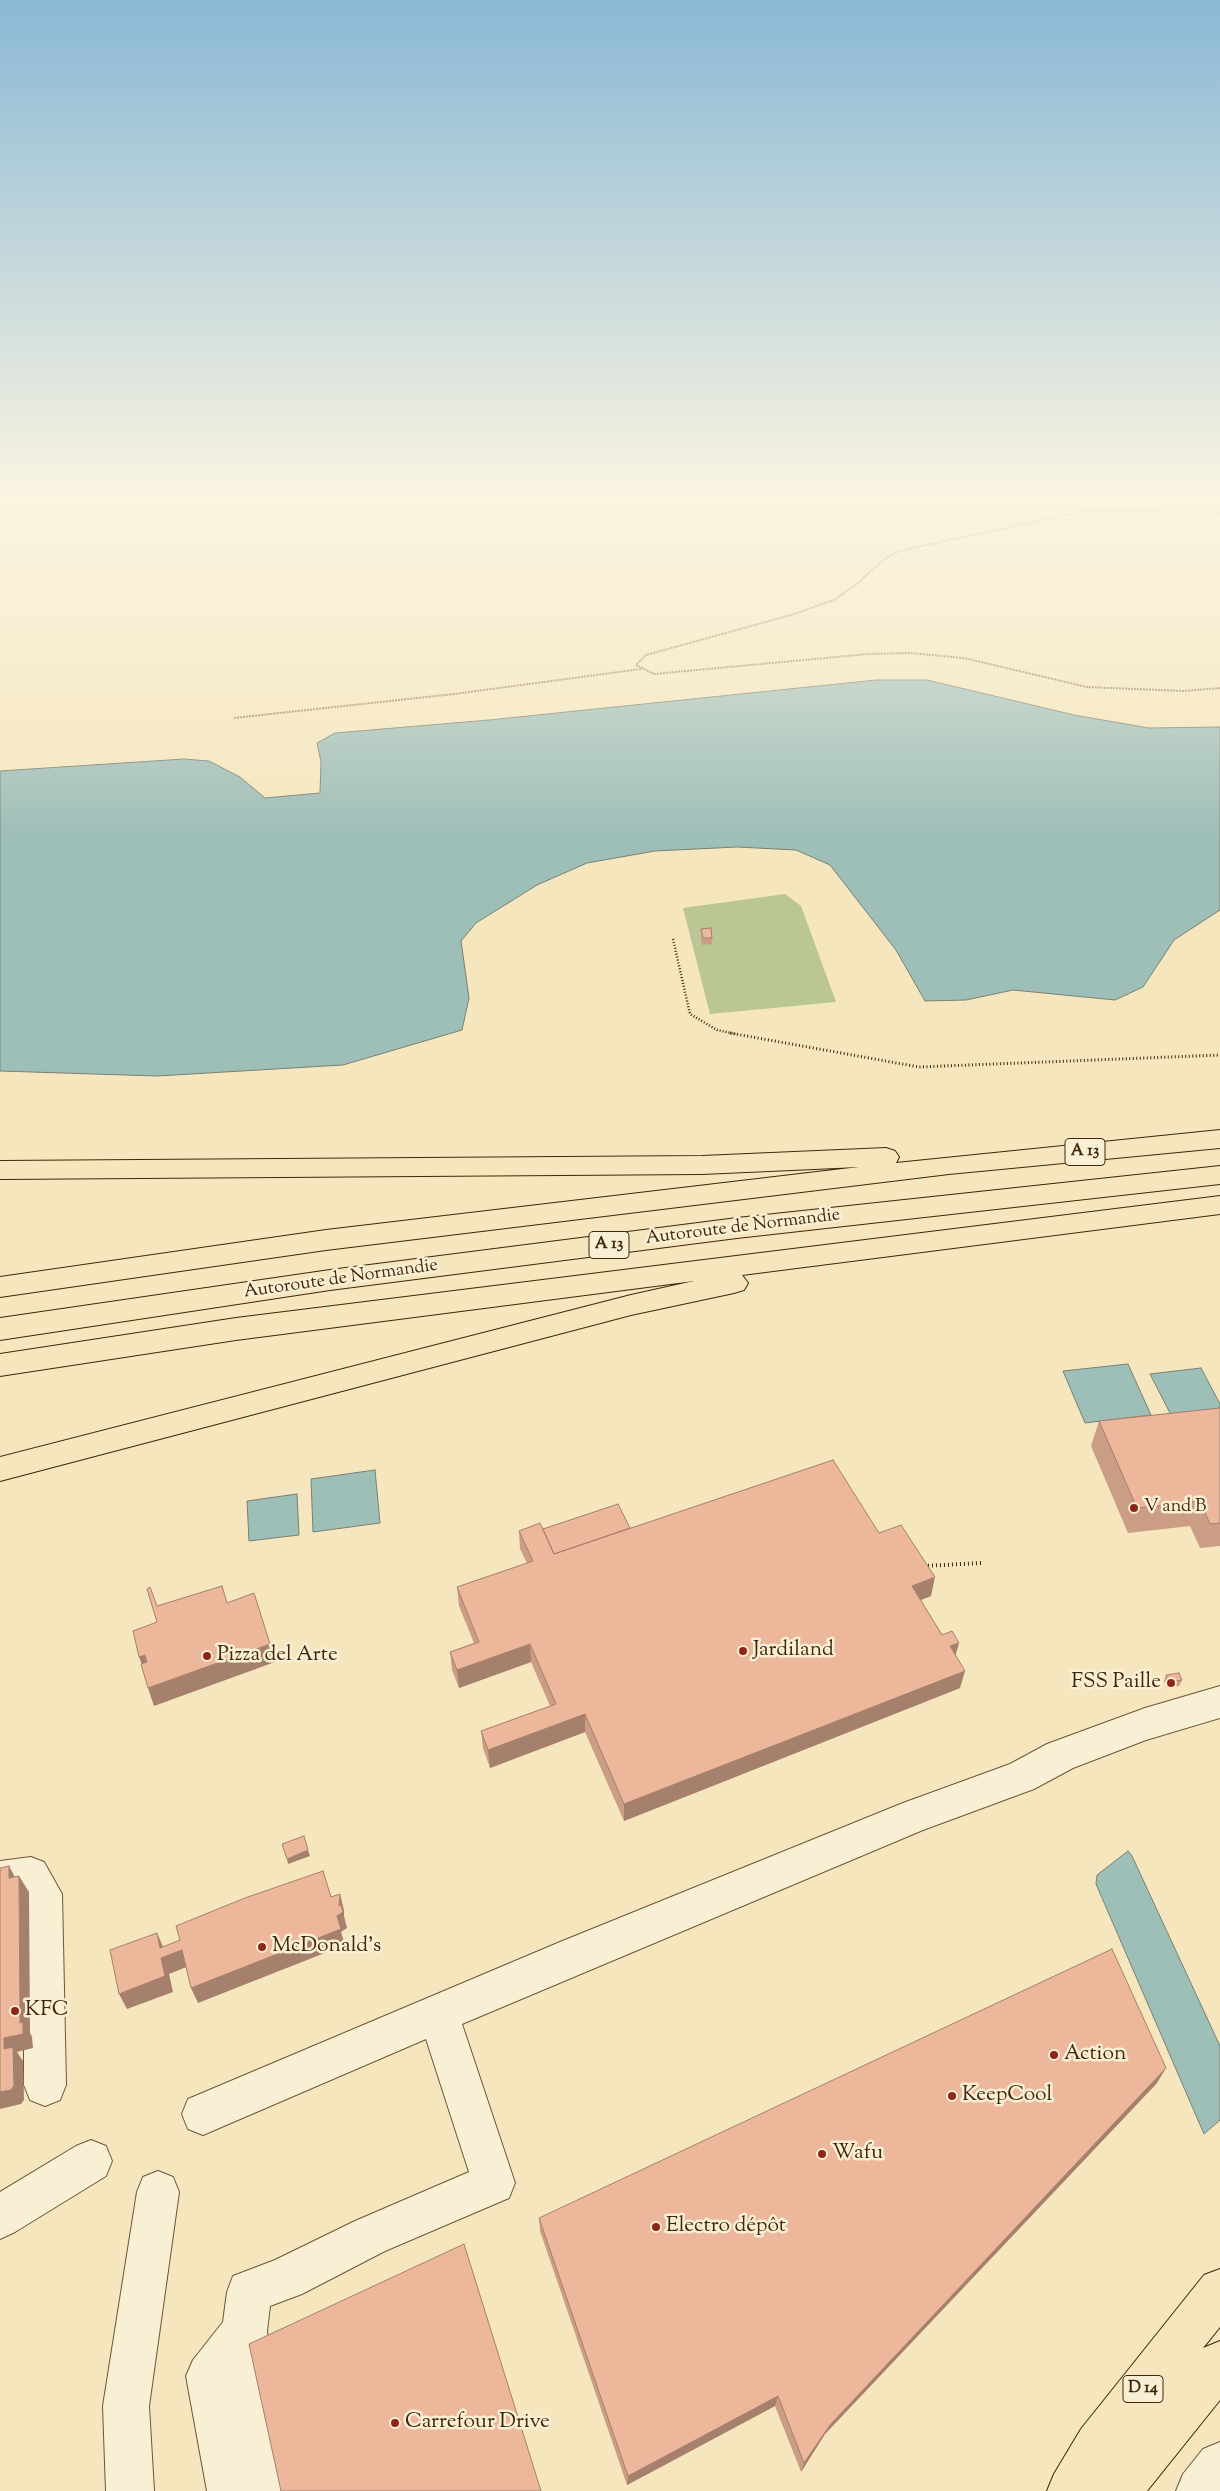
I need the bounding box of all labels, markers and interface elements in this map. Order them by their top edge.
road number: A 13 [1065,1138,1105,1166]
street label: Autoroute de Normandie [644,1205,842,1251]
road number: A 13 [589,1232,629,1258]
street label: Autoroute de Normandie [243,1256,439,1304]
place label: V and B [1144,1497,1206,1519]
marker: V and B [1128,1502,1140,1514]
place label: Jardiland [753,1638,834,1664]
place label: Pizza del Arte [217,1643,338,1669]
marker: Jardiland [737,1645,749,1657]
marker: Pizza del Arte [201,1650,213,1662]
place label: FSS Paille [1071,1670,1161,1696]
marker: FSS Paille [1165,1677,1177,1689]
place label: McDonald's [272,1934,381,1960]
marker: McDonald's [256,1941,268,1953]
place label: KFC [25,1998,69,2024]
marker: KFC [9,2005,21,2017]
place label: Action [1064,2042,1126,2068]
marker: Action [1048,2049,1060,2061]
place label: KeepCool [962,2083,1052,2109]
marker: KeepCool [946,2090,958,2102]
place label: Wafu [832,2141,883,2167]
marker: Wafu [816,2148,828,2160]
place label: Electro dépôt [666,2214,786,2240]
marker: Electro dépôt [650,2221,662,2233]
road number: D 14 [1123,2376,1163,2402]
place label: Carrefour Drive [405,2410,550,2436]
marker: Carrefour Drive [389,2417,401,2429]

